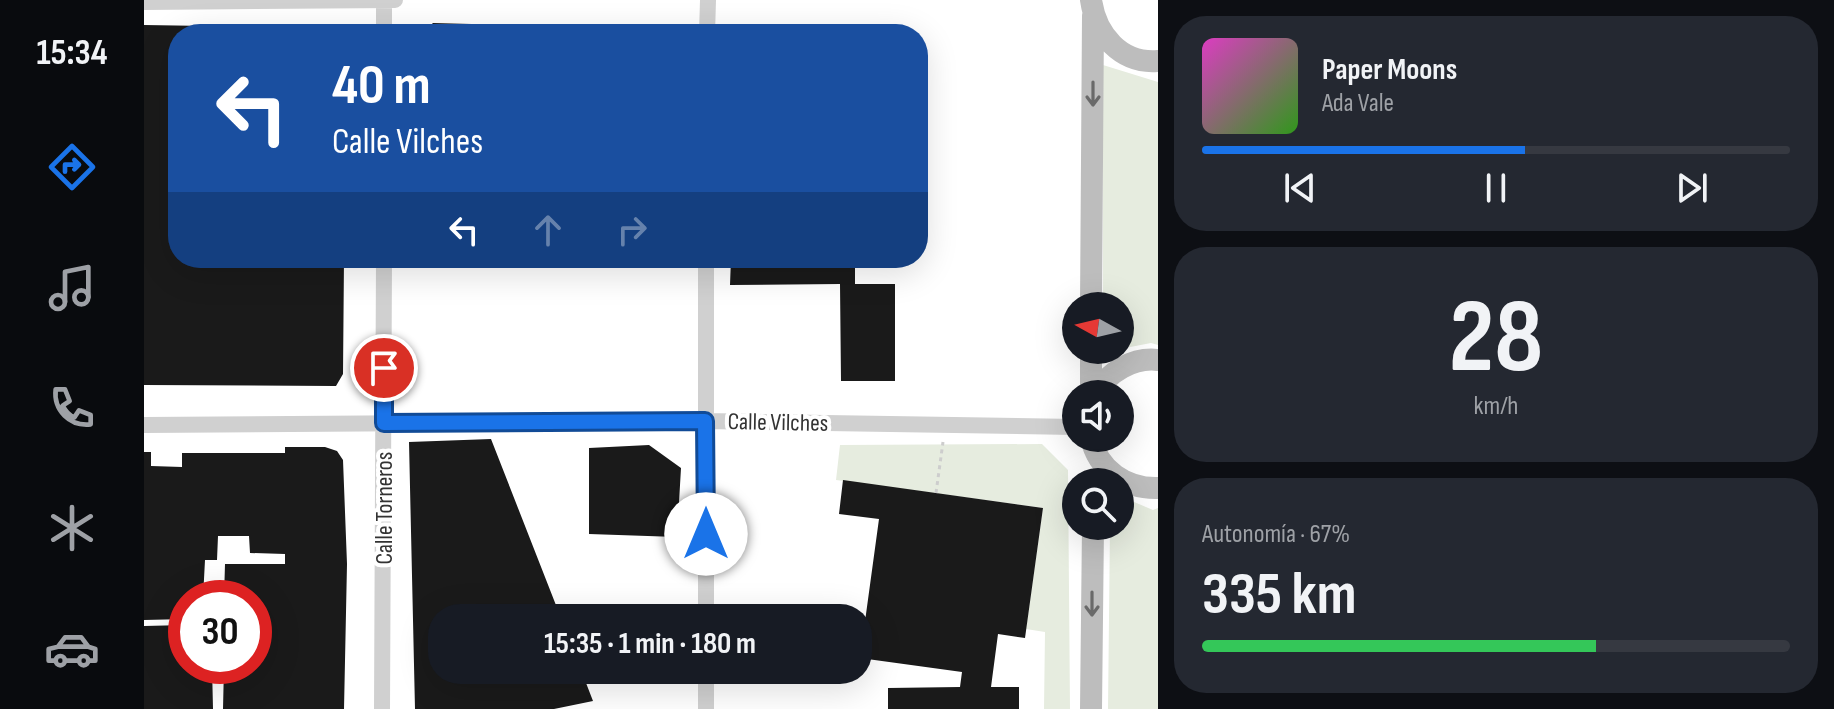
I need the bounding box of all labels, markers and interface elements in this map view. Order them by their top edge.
text: 15:34 [37,32,107,75]
text: Paper Moons [1322,52,1457,88]
text: 40 m [332,53,431,120]
icon: left [200,56,304,160]
one-way arrow [1085,80,1101,107]
text: Ada Vale [1322,88,1394,119]
text: Calle Vilches [332,121,483,164]
icon: directions [44,139,100,195]
icon: previous [1278,166,1322,210]
icon: pause [1474,166,1518,210]
icon: next [1670,166,1714,210]
icon: left [442,208,486,252]
icon: ahead [526,208,570,252]
icon: right [610,208,654,252]
icon: music [44,260,100,316]
text: 28 [1449,276,1543,401]
north arrow [1062,292,1134,364]
map controls [1062,292,1134,540]
pin [350,334,418,402]
icon: arrive [362,346,406,390]
icon: phone [44,380,100,436]
button: sound [1062,380,1134,452]
text: km/h [1474,391,1518,422]
street label: Calle Vilches [727,407,829,438]
street label: Calle Torneros [370,452,399,564]
button: search [1062,468,1134,540]
position arrow [664,492,748,576]
icon: climate [44,500,100,556]
text: Autonomía · 67% [1202,519,1350,550]
text: 335 km [1202,559,1357,631]
speed limit sign: 30 [168,580,272,684]
one-way arrow [1084,590,1100,617]
icon: car [44,621,100,677]
text: 15:35 · 1 min · 180 m [544,626,756,662]

